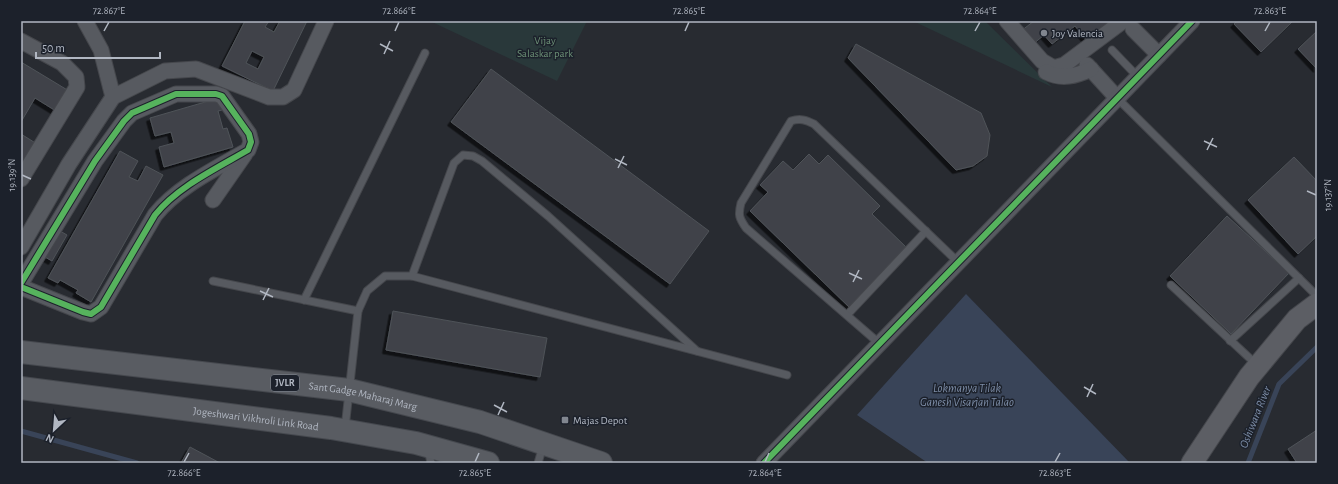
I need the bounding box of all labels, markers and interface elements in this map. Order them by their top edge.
text: 72.867°E [93,6,125,16]
text: 72.866°E [383,6,416,16]
text: 72.865°E [673,6,705,16]
text: 72.864°E [963,6,997,16]
text: 72.863°E [1254,6,1286,16]
marker: Joy Valencia [1039,28,1049,38]
place label: Joy Valencia [1052,28,1103,39]
scale bar [36,34,160,60]
park label: Vijay Salaskar park [517,35,573,59]
text: 50 m [42,42,65,54]
text: 19.139°N [7,159,17,191]
text: 19.137°N [1323,179,1333,211]
road number: JVLR [271,375,299,391]
street label: Sant Gadge Maharaj Marg [308,380,419,412]
water label: Lokmanya Tilak Ganesh Visarjan Talao [920,382,1014,409]
water label: Oshiwara River [1237,383,1273,450]
street label: Jogeshwari Vikhroli Link Road [193,405,320,432]
north arrow [34,410,74,450]
marker: Majas Depot [560,415,570,425]
place label: Majas Depot [573,415,628,426]
text: N [44,432,56,445]
text: 72.866°E [168,468,201,478]
text: 72.865°E [459,468,491,478]
text: 72.864°E [748,468,782,478]
text: 72.863°E [1039,468,1071,478]

